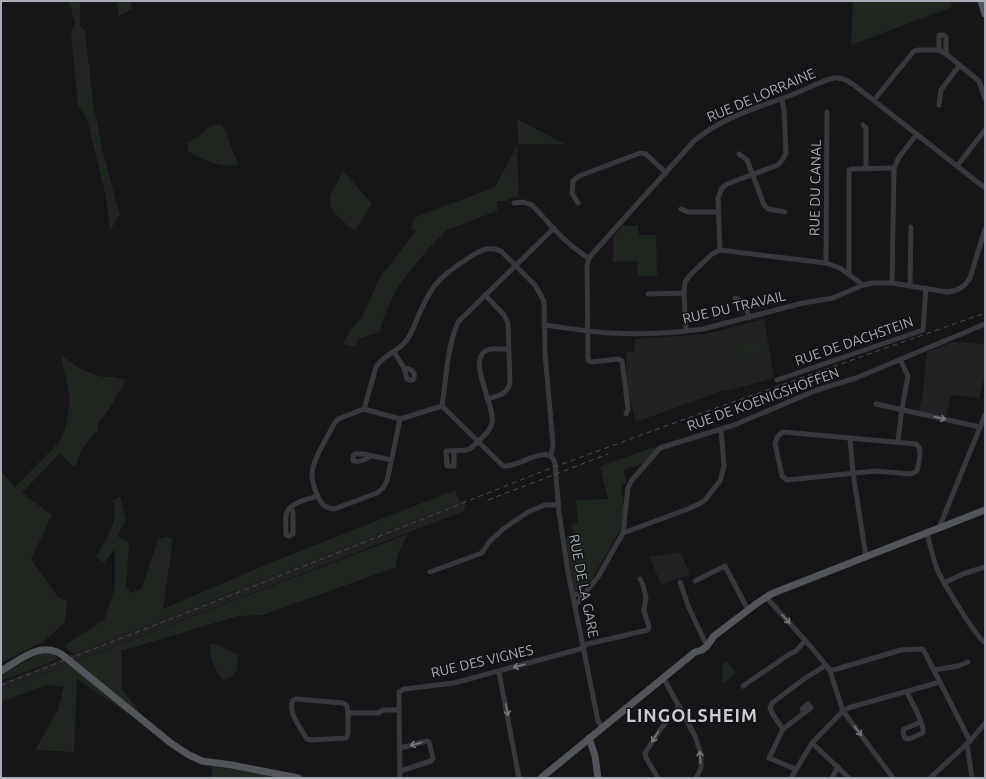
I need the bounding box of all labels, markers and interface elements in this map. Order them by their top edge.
street label: RUE DE LORRAINE [704,65,818,125]
street label: RUE DU CANAL [806,140,824,236]
street label: RUE DU TRAVAIL [681,287,787,327]
street label: RUE DE DACHSTEIN [793,313,915,369]
street label: RUE DE KOENIGSHOFFEN [685,364,841,434]
one-way arrow [933,414,946,422]
street label: RUE DE LA GARE [566,533,602,639]
one-way arrow [781,614,790,624]
street label: RUE DES VIGNES [429,641,535,681]
one-way arrow [513,663,526,670]
one-way arrow [503,703,511,716]
district label: LINGOLSHEIM [626,705,758,725]
one-way arrow [854,726,862,737]
one-way arrow [651,731,659,742]
one-way arrow [409,740,422,748]
one-way arrow [697,751,704,764]

